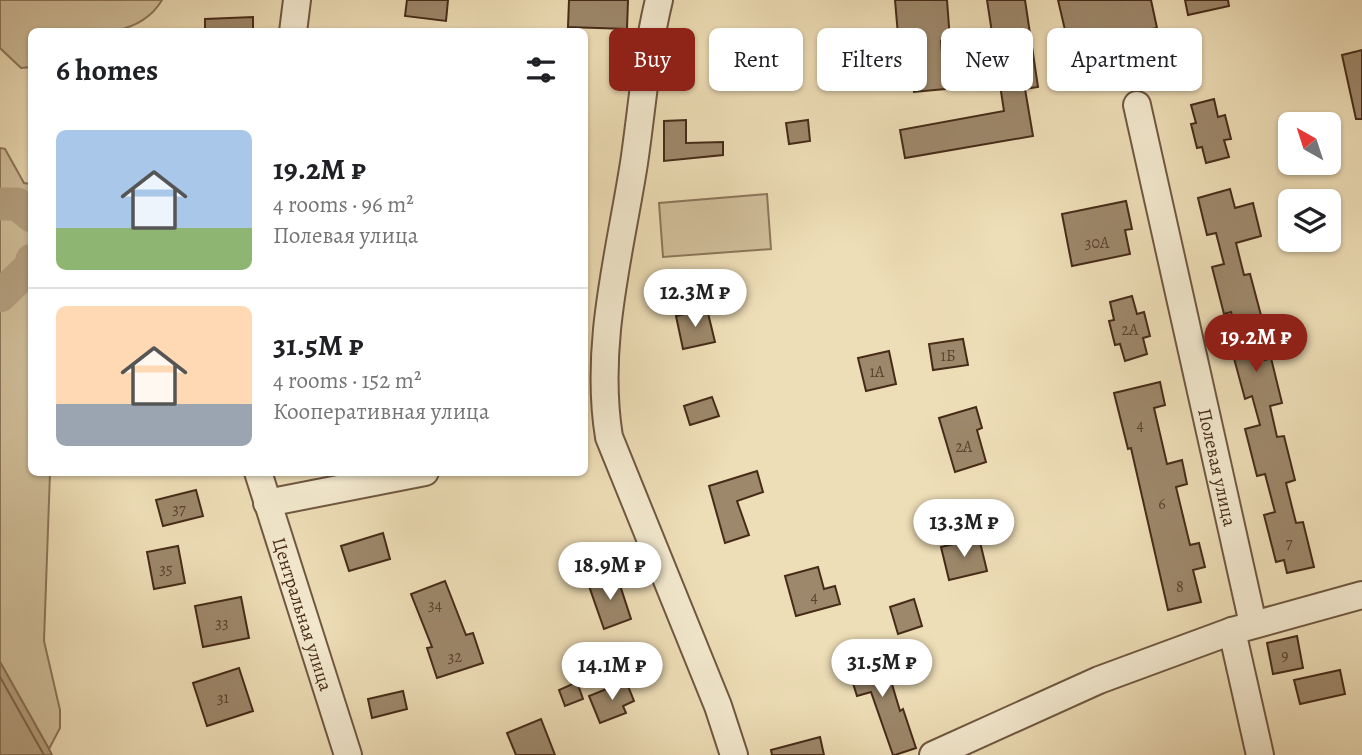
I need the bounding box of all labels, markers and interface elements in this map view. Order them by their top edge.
chip: Buy [609,28,695,91]
chip: Rent [709,28,803,91]
chip: Filters [817,28,927,91]
chip: New [941,28,1033,91]
chip: Apartment [1047,28,1202,91]
text: 6 homes [56,50,158,90]
icon: filters [522,51,560,89]
north arrow [1278,112,1340,175]
map controls [1278,112,1341,252]
text: 19.2M ₽ [273,149,366,189]
icon: home [112,158,196,242]
text: 4 rooms · 96 m² [273,189,414,220]
button: layers [1278,189,1341,252]
text: Полевая улица [273,220,418,251]
house number: 30А [1085,232,1110,254]
pin: 12.3M ₽ [630,270,760,329]
text: 12.3M ₽ [660,276,730,307]
pin: 19.2M ₽ [1191,314,1321,374]
house number: 2А [1122,319,1139,341]
text: 19.2M ₽ [1220,321,1292,352]
text: 31.5M ₽ [273,325,363,365]
icon: home [112,334,196,418]
house number: 1Б [940,345,956,367]
house number: 1А [870,361,885,383]
text: 4 rooms · 152 m² [273,365,421,396]
text: Кооперативная улица [273,396,490,427]
street label: Полевая улица [1191,406,1243,529]
house number: 4 [1136,414,1144,436]
house number: 2А [956,436,973,458]
house number: 6 [1158,493,1166,515]
house number: 37 [172,498,186,520]
pin: 13.3M ₽ [899,500,1029,559]
text: 13.3M ₽ [929,506,999,537]
house number: 7 [1286,532,1293,554]
street label: Центральная улица [266,534,339,694]
pin: 18.9M ₽ [545,542,675,602]
text: 18.9M ₽ [574,549,646,580]
house number: 35 [159,558,173,580]
house number: 8 [1176,576,1184,598]
house number: 4 [810,586,818,608]
house number: 34 [428,594,442,616]
house number: 33 [215,612,229,634]
pin: 31.5M ₽ [817,640,947,699]
pin: 14.1M ₽ [547,642,677,702]
house number: 9 [1281,645,1289,667]
house number: 32 [448,646,463,668]
text: 31.5M ₽ [847,646,917,677]
text: 14.1M ₽ [578,649,646,680]
house number: 31 [217,687,230,709]

